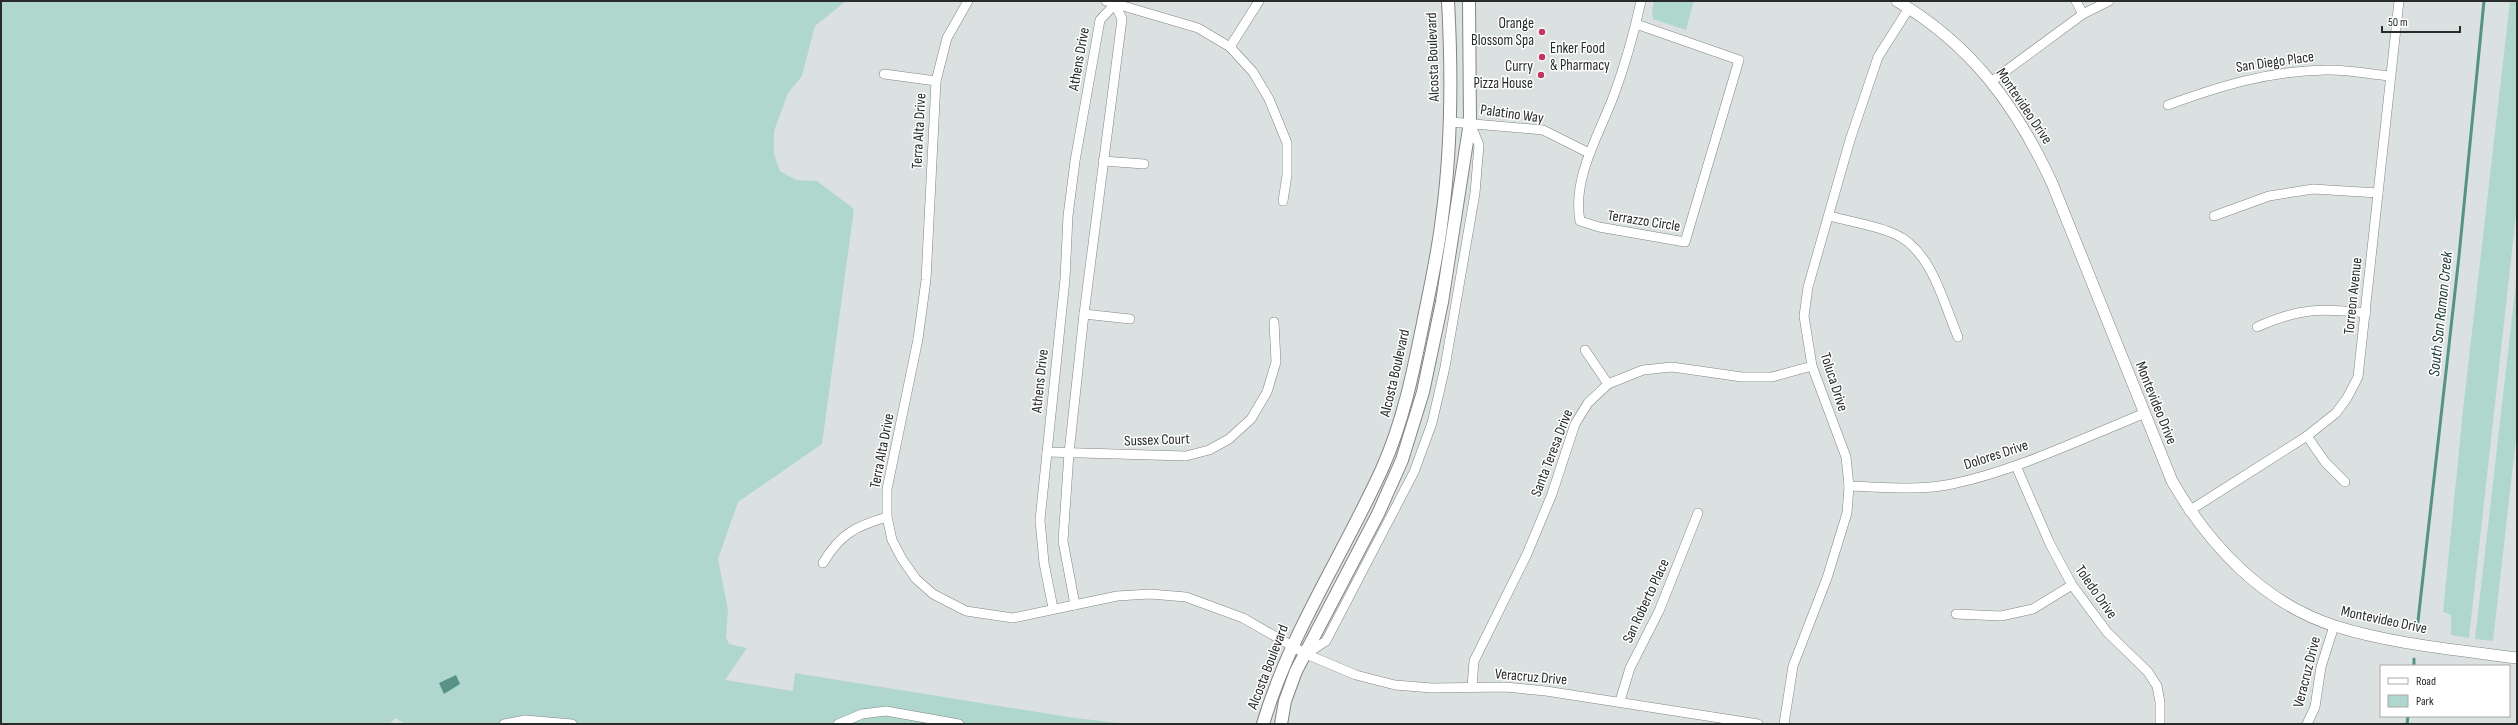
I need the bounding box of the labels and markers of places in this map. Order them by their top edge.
place label: Orange Blossom Spa [1471,14,1534,50]
marker: Orange Blossom Spa [1537,27,1547,37]
place label: Enker Food & Pharmacy [1550,39,1610,75]
marker: Enker Food & Pharmacy [1537,52,1547,62]
place label: Curry Pizza House [1473,57,1533,93]
marker: Curry Pizza House [1536,70,1546,80]

